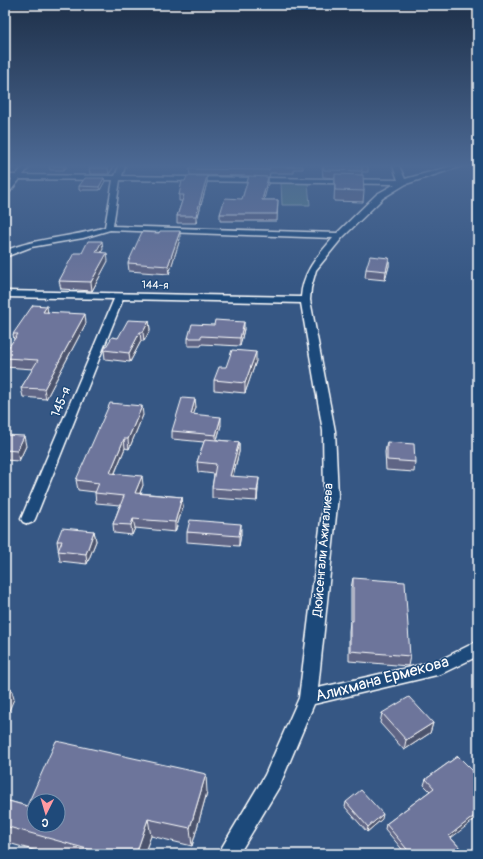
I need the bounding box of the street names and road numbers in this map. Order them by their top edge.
street label: 144-я [141,278,169,292]
street label: 145-я [48,384,74,420]
street label: Дюйсенгали Ажигалиева [309,483,337,618]
street label: Алихмана Ермекова [313,652,451,706]

